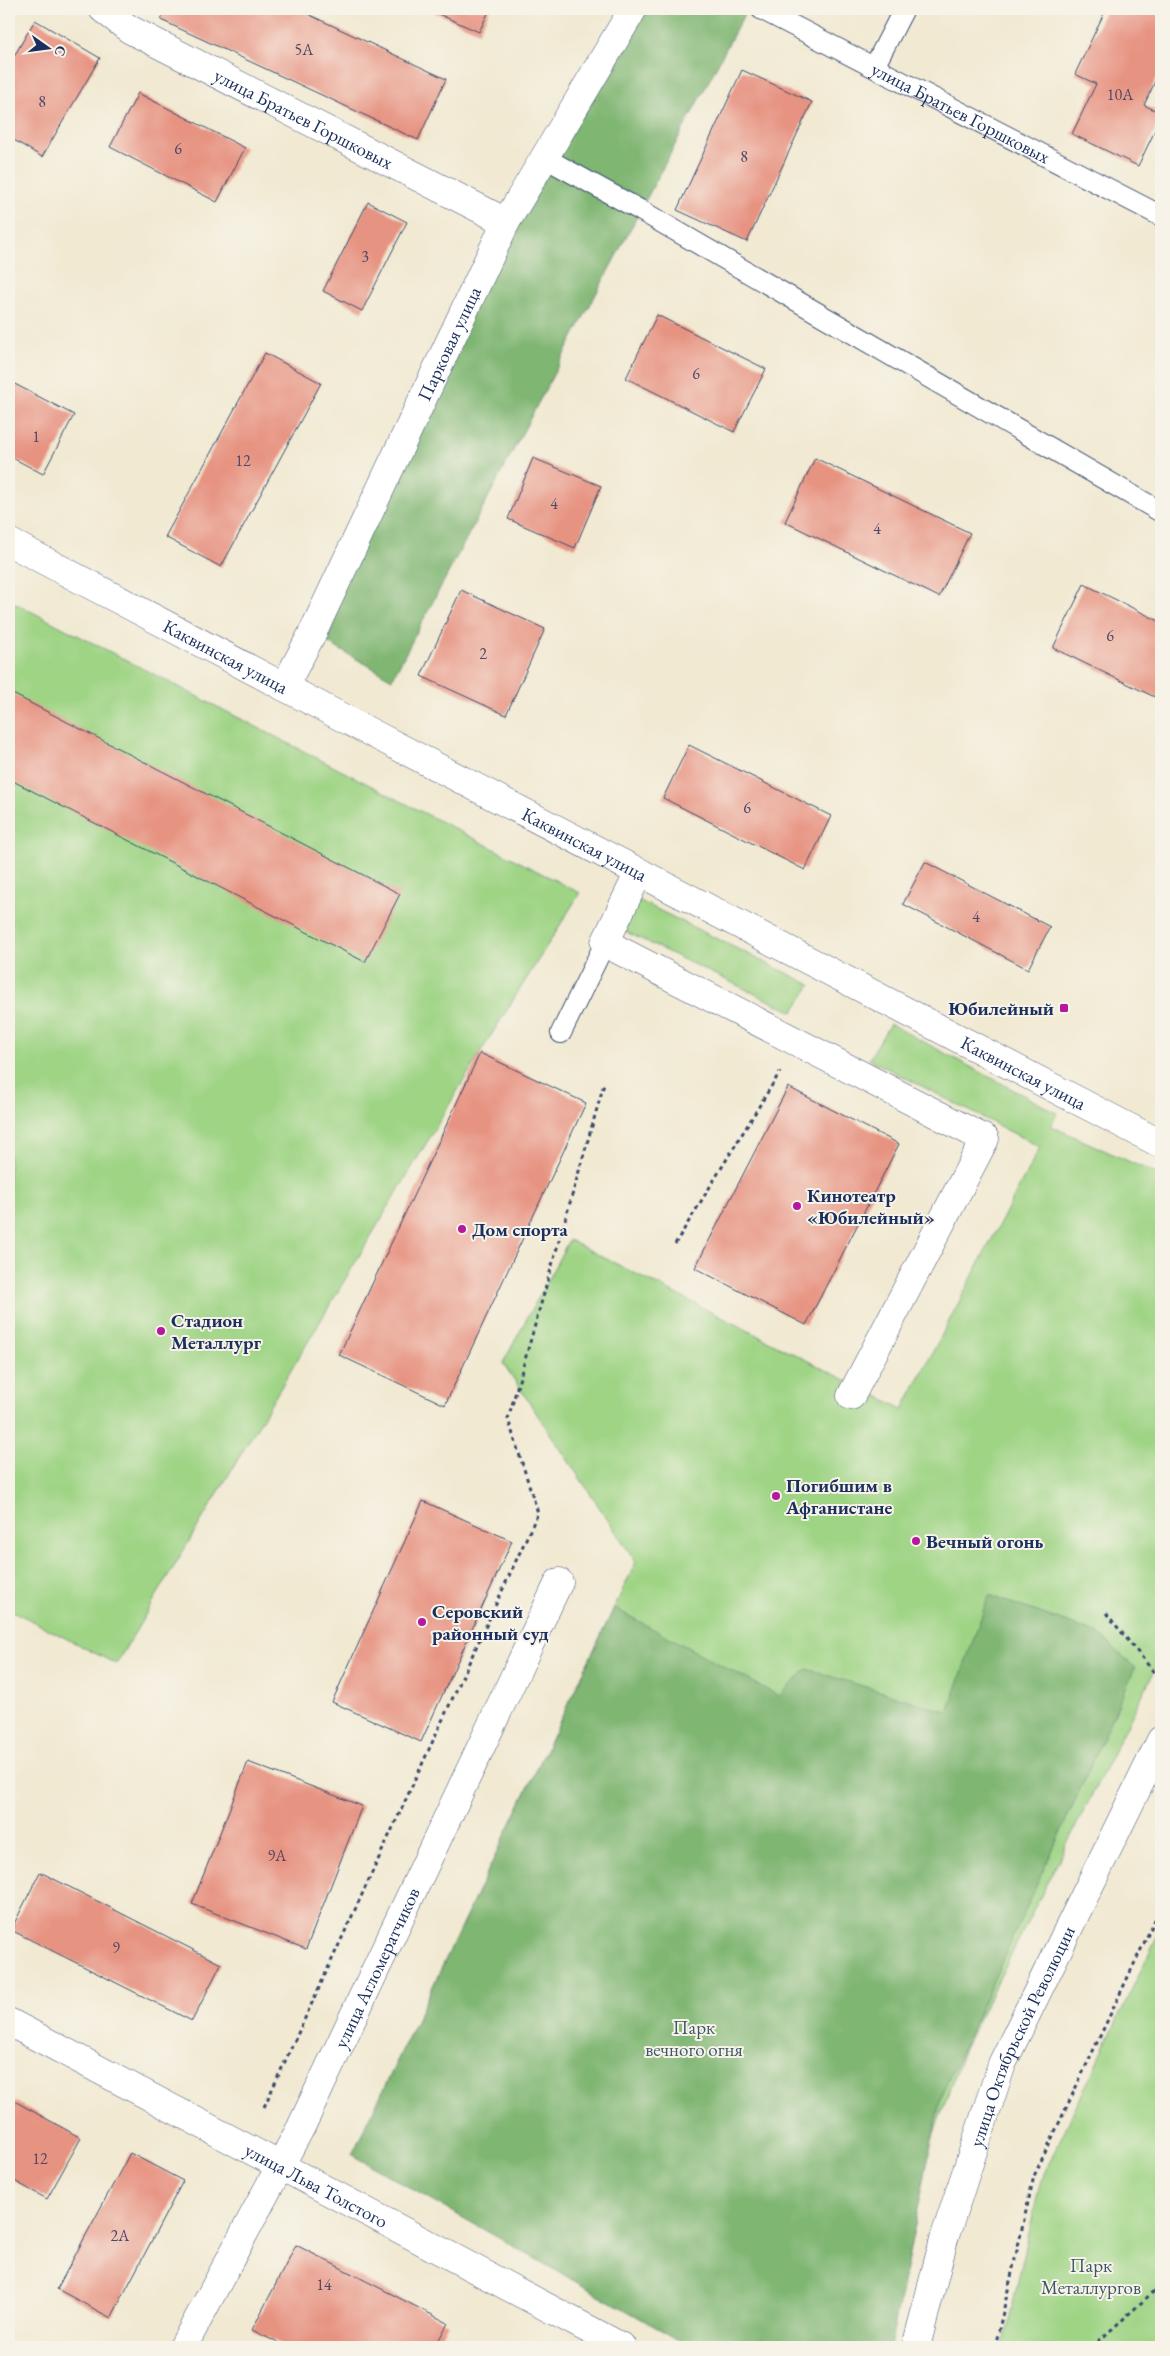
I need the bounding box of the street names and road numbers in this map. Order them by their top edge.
street label: улица Братьев Горшковых [867,56,1055,169]
street label: улица Братьев Горшковых [210,62,398,175]
street label: Парковая улица [411,282,487,405]
street label: Каквинская улица [159,613,293,700]
street label: Каквинская улица [518,801,652,887]
street label: Каквинская улица [957,1030,1091,1116]
street label: улица Агломератчиков [328,1883,425,2052]
street label: улица Октябрьской Революции [963,1921,1080,2150]
street label: улица Льва Толстого [241,2137,392,2233]

